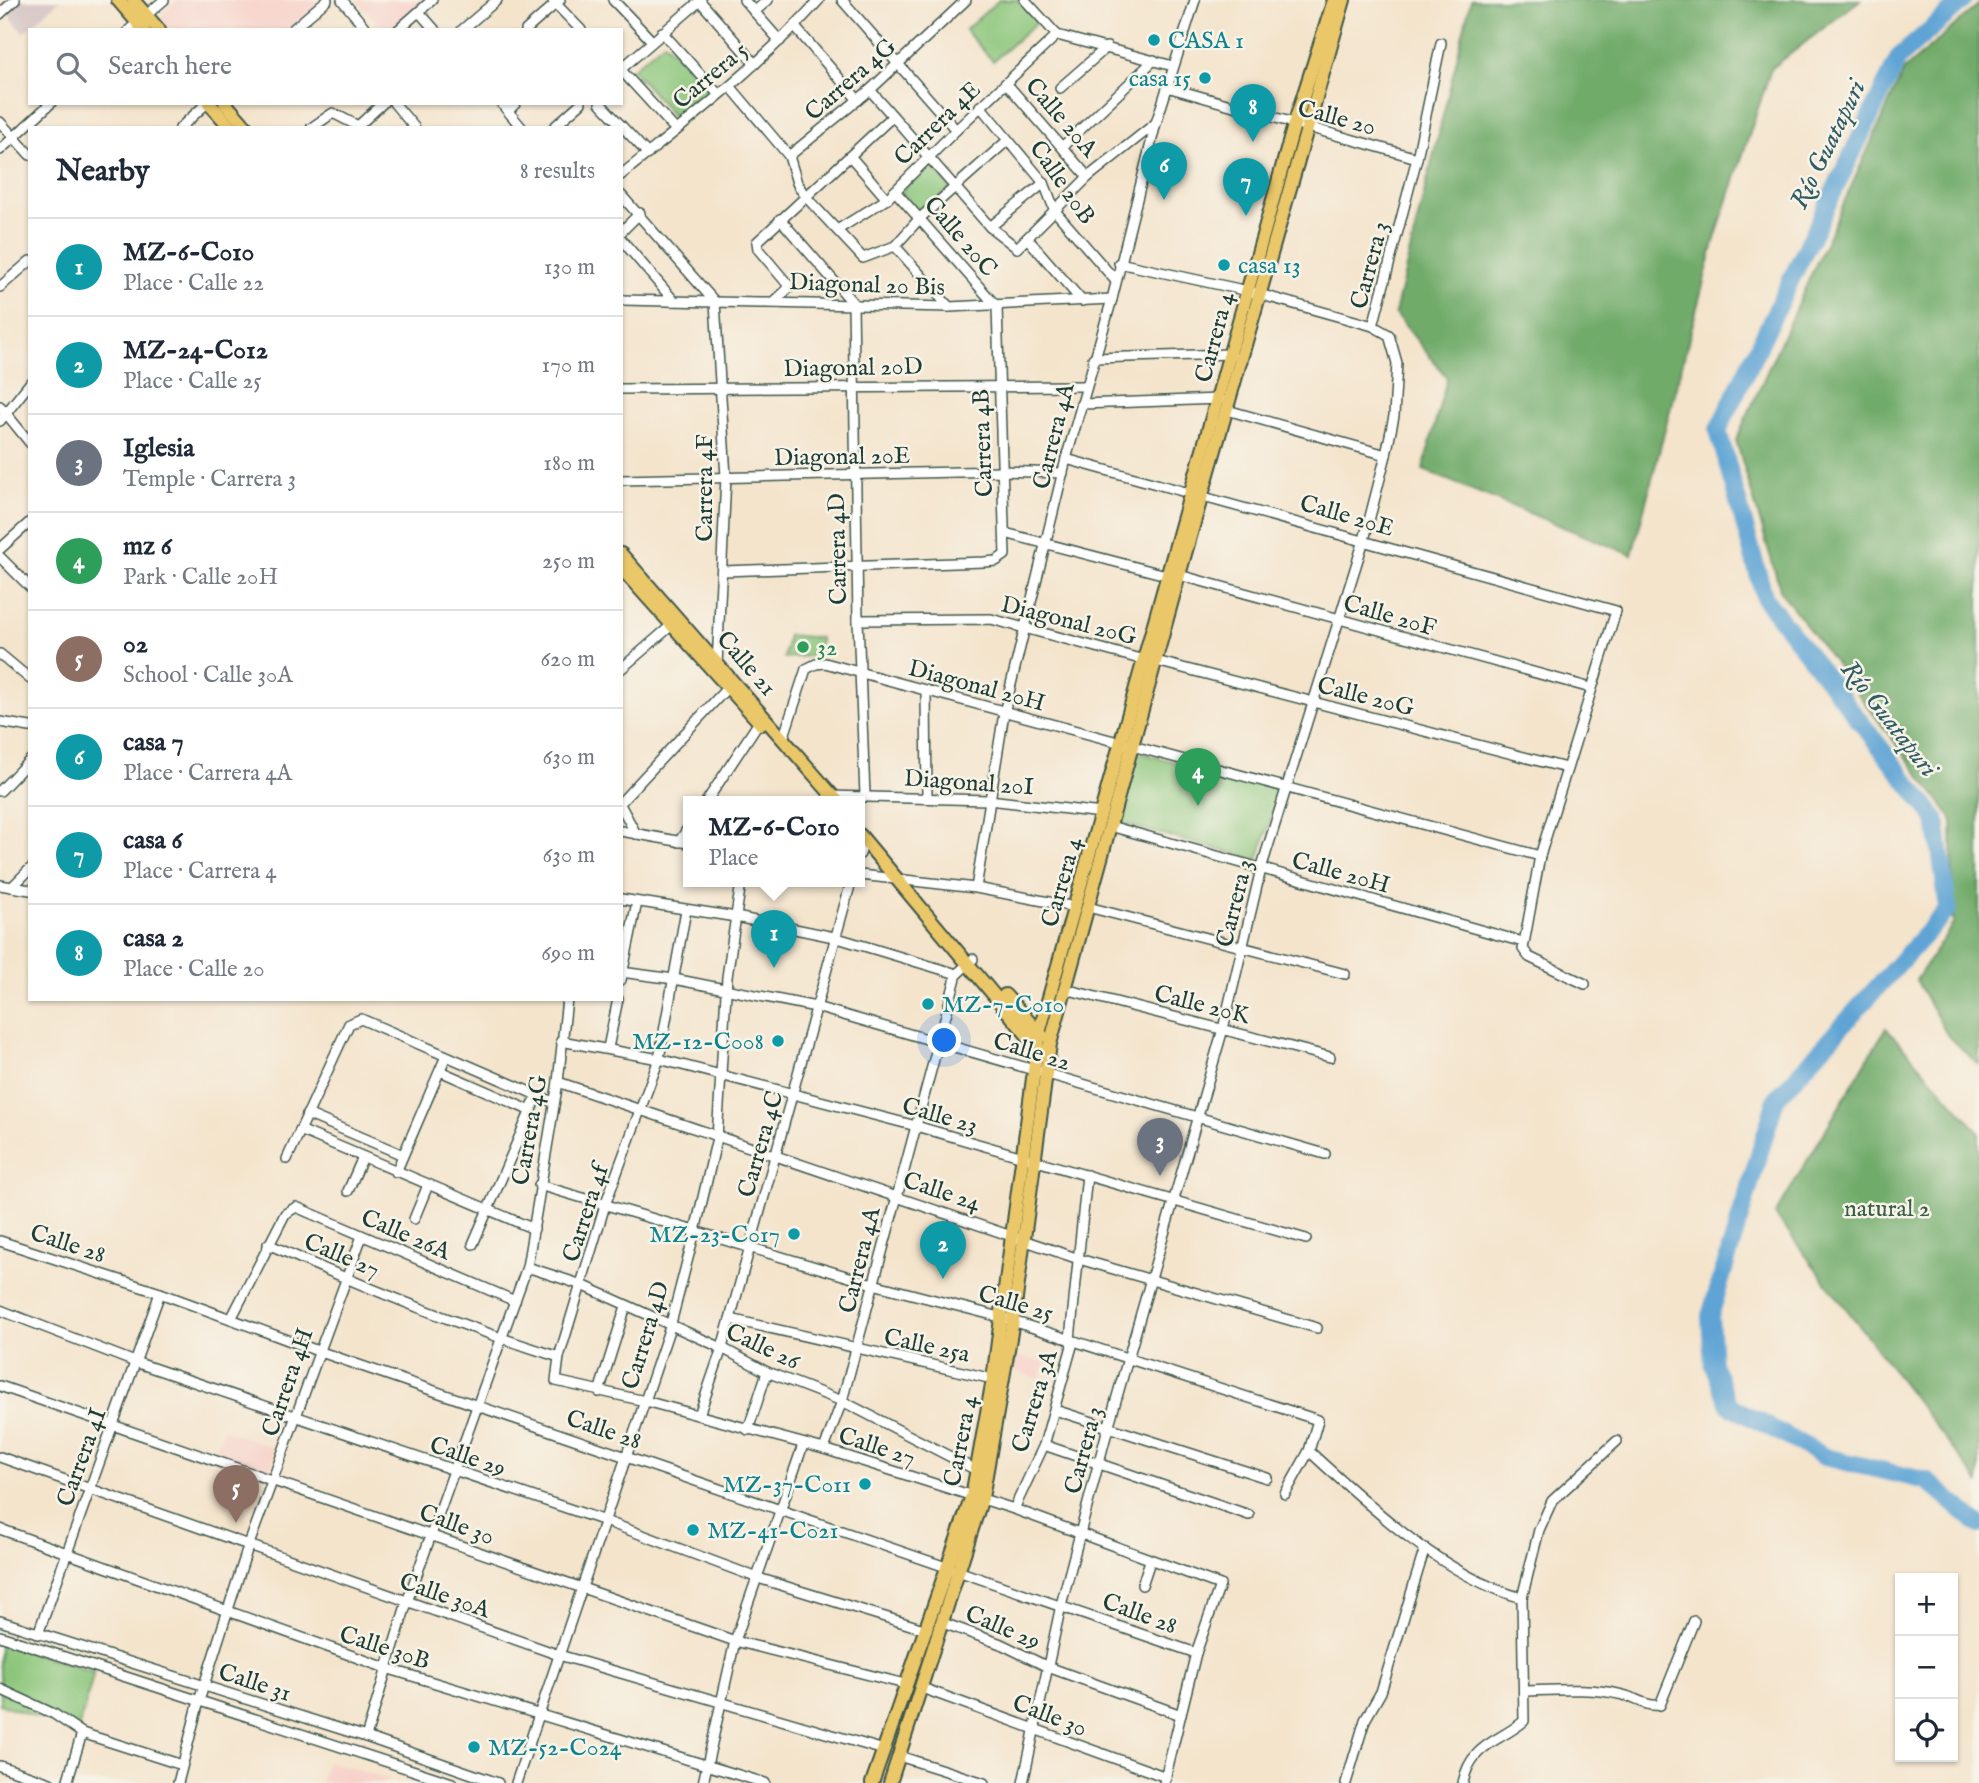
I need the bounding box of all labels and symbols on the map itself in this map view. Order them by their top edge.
place label: CASA 1 [1168,26,1244,57]
street label: Carrera 4G [799,32,903,128]
marker: CASA 1 [1146,32,1162,48]
street label: Carrera 5 [667,35,755,117]
place label: casa 15 [1129,64,1191,95]
marker: casa 15 [1197,70,1213,86]
street label: Calle 20A [1018,72,1105,165]
water label: Río Guatapuri [1783,73,1874,215]
street label: Carrera 4E [888,75,988,173]
pin: 8 [1230,84,1276,142]
street label: Calle 20 [1294,93,1379,144]
street label: Calle 20B [1022,135,1102,231]
pin: 6 [1141,142,1187,200]
pin: 7 [1223,158,1269,216]
street label: Calle 20C [916,190,1003,284]
street label: Carrera 3 [1344,218,1397,313]
place label: casa 13 [1238,251,1301,282]
marker: casa 13 [1216,257,1232,273]
street label: Diagonal 20 Bis [789,267,945,304]
street label: Carrera 4 [1189,289,1242,386]
street label: Diagonal 20D [783,352,923,385]
street label: Carrera 4A [1026,379,1083,493]
street label: Carrera 4B [966,388,1001,498]
street label: Carrera 4F [690,434,721,542]
street label: Diagonal 20E [774,441,911,474]
street label: Calle 20E [1296,488,1397,545]
street label: Carrera 4D [822,493,855,605]
street label: Calle 20F [1340,588,1440,644]
street label: Diagonal 20G [997,590,1140,653]
street label: Calle 21 [709,625,783,703]
place label: 32 [817,633,837,664]
marker: 32 [795,639,811,655]
street label: Diagonal 20H [905,653,1048,720]
water label: Río Guatapuri [1833,654,1946,785]
street label: Calle 20G [1314,670,1417,724]
pin: 4 [1175,748,1221,806]
street label: Diagonal 20I [903,763,1035,803]
street label: Carrera 4 [1035,834,1090,931]
street label: Calle 20H [1288,845,1393,901]
street label: Carrera 3 [1210,856,1261,951]
pin: 1 [751,910,797,968]
street label: Calle 20K [1151,979,1253,1032]
place label: MZ-7-C010 [942,990,1064,1021]
marker: MZ-7-C010 [920,996,936,1012]
your location [927,1023,961,1057]
street label: Calle 22 [989,1026,1074,1079]
place label: MZ-12-C008 [632,1027,764,1058]
marker: MZ-12-C008 [770,1033,786,1049]
street label: Carrera 4G [506,1073,555,1188]
street label: Carrera 4C [731,1088,791,1201]
street label: Calle 23 [898,1091,981,1142]
pin: 3 [1137,1118,1183,1176]
street label: Carrera 4f [556,1157,618,1266]
street label: Calle 24 [899,1165,985,1220]
park label: natural 2 [1844,1194,1930,1225]
street label: Calle 26A [356,1203,456,1268]
street label: Carrera 4A [832,1203,889,1317]
street label: Calle 28 [26,1218,109,1271]
place label: MZ-23-C017 [649,1220,780,1251]
pin: 2 [920,1221,966,1279]
marker: MZ-23-C017 [786,1226,802,1242]
street label: Calle 27 [299,1227,384,1286]
street label: Carrera 4D [615,1278,678,1393]
street label: Calle 25 [974,1279,1057,1330]
street label: Calle 26 [720,1317,805,1378]
street label: Calle 25a [881,1322,973,1371]
street label: Carrera 4H [255,1324,321,1441]
street label: Carrera 3A [1005,1346,1066,1457]
street label: Carrera 4 [937,1393,986,1490]
street label: Calle 28 [562,1403,645,1458]
street label: Carrera 3 [1058,1403,1111,1498]
street label: Carrera 4I [50,1404,115,1511]
street label: Calle 27 [834,1420,919,1474]
street label: Calle 29 [425,1430,510,1485]
pin: 5 [213,1465,259,1523]
place label: MZ-37-C011 [722,1470,851,1501]
marker: MZ-37-C011 [857,1476,873,1492]
street label: Calle 30 [415,1498,498,1553]
place label: MZ-41-C021 [707,1516,839,1547]
marker: MZ-41-C021 [685,1522,701,1538]
street label: Calle 30A [395,1566,495,1627]
street label: Calle 28 [1098,1587,1181,1642]
street label: Calle 29 [960,1599,1045,1658]
street label: Calle 30B [335,1619,434,1678]
street label: Calle 31 [214,1657,295,1710]
street label: Calle 30 [1008,1688,1091,1745]
place label: MZ-52-C024 [488,1733,622,1764]
marker: MZ-52-C024 [466,1739,482,1755]

